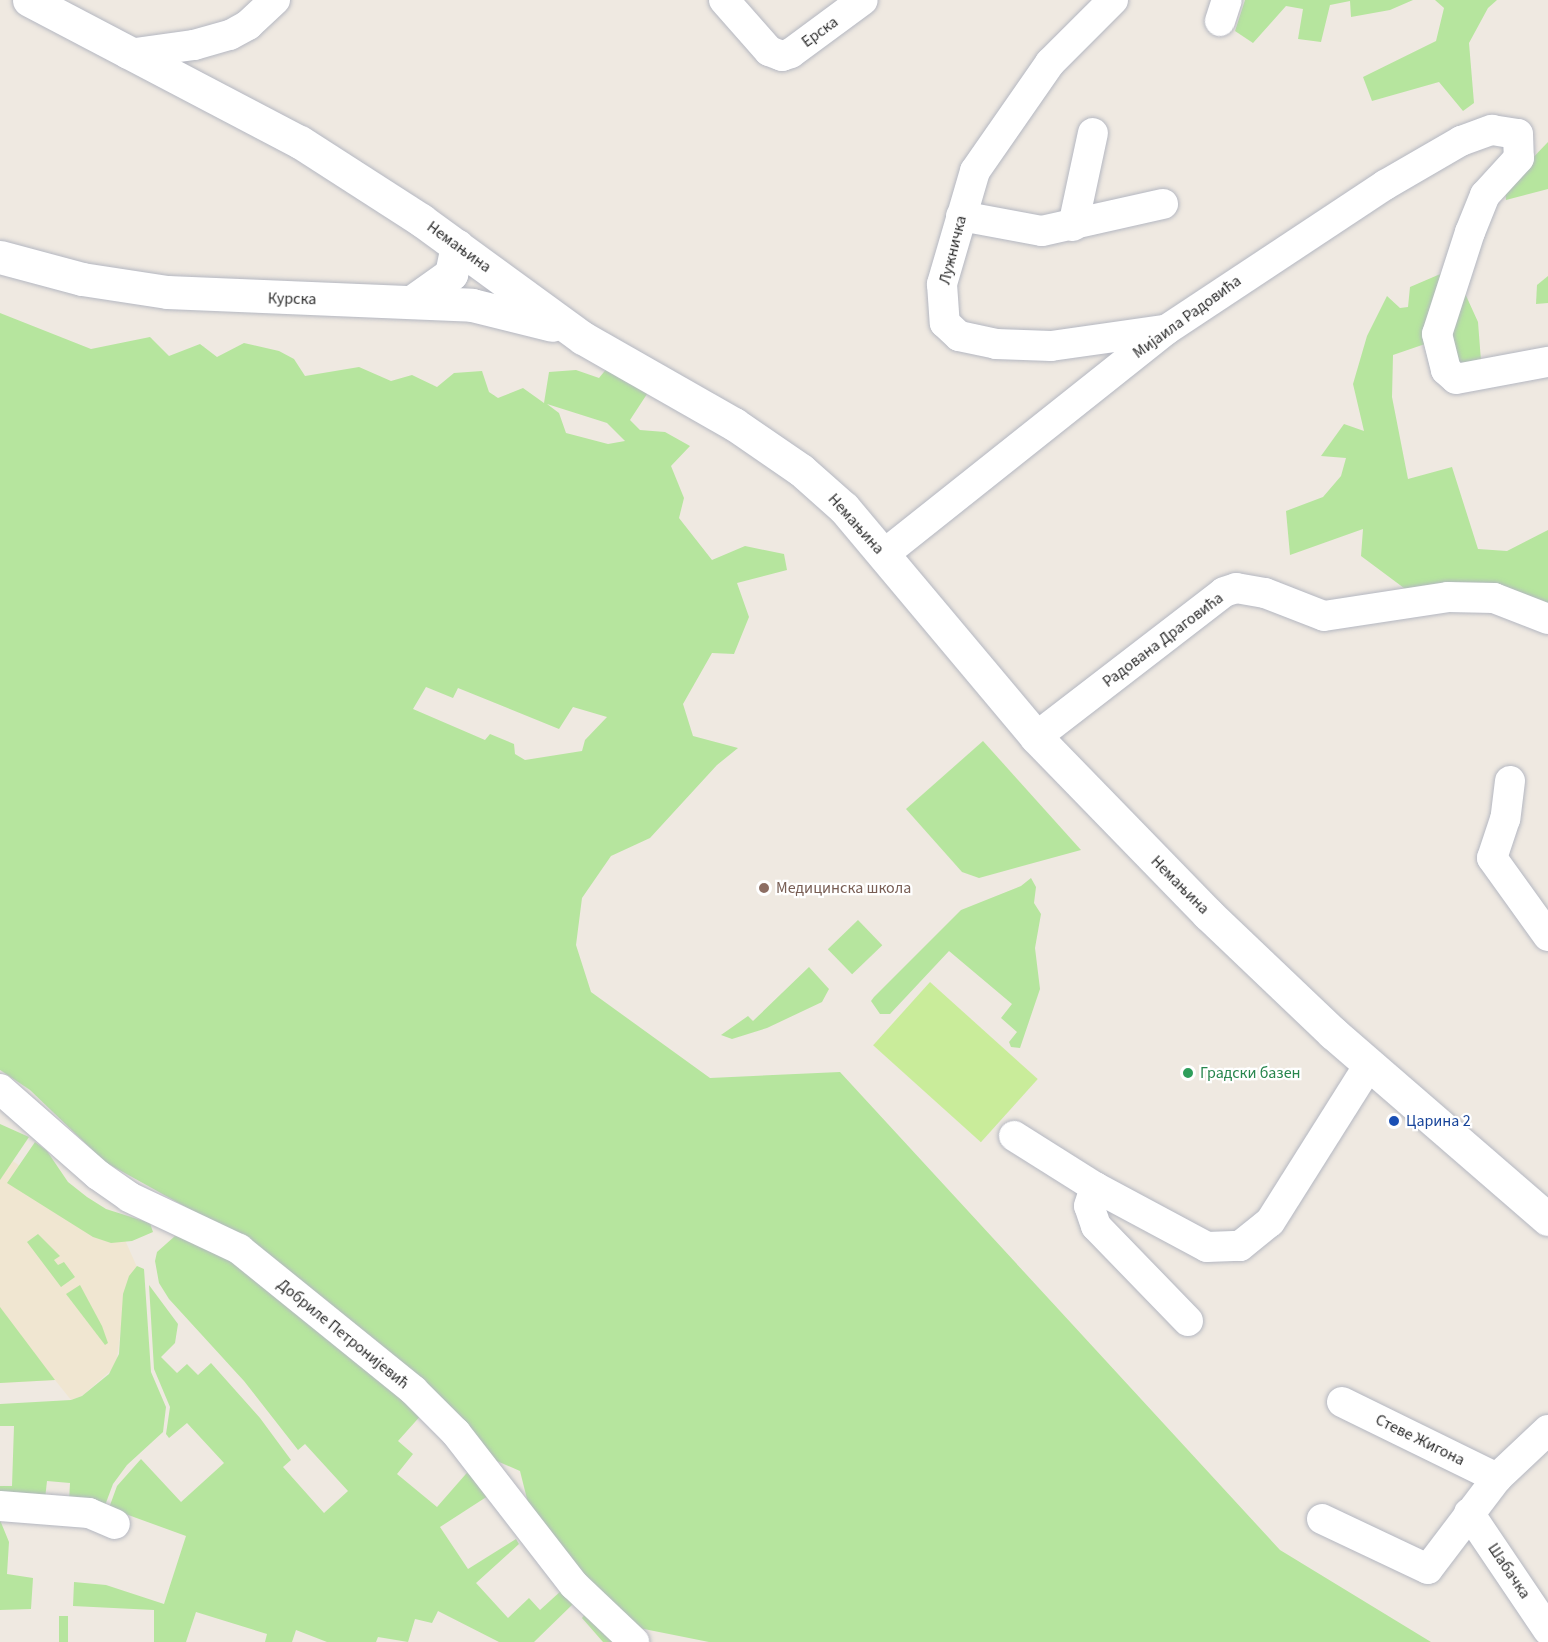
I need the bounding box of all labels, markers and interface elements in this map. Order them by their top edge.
street label: Ерска [798,12,842,52]
street label: Лужничка [935,214,971,286]
street label: Немањина [423,217,495,277]
street label: Мијаила Радовића [1129,271,1245,363]
street label: Курска [268,289,316,309]
street label: Немањина [824,490,888,558]
street label: Радована Драговића [1099,588,1227,692]
street label: Немањина [1147,852,1213,918]
place label: Медицинска школа [776,878,911,898]
marker: Медицинска школа [757,881,771,895]
place label: Градски базен [1200,1063,1301,1083]
marker: Градски базен [1181,1066,1195,1080]
place label: Царина 2 [1406,1111,1471,1131]
marker: Царина 2 [1387,1114,1401,1128]
street label: Добриле Петронијевић [273,1275,413,1393]
street label: Стеве Жигона [1372,1410,1468,1470]
street label: Шабачка [1484,1540,1534,1602]

